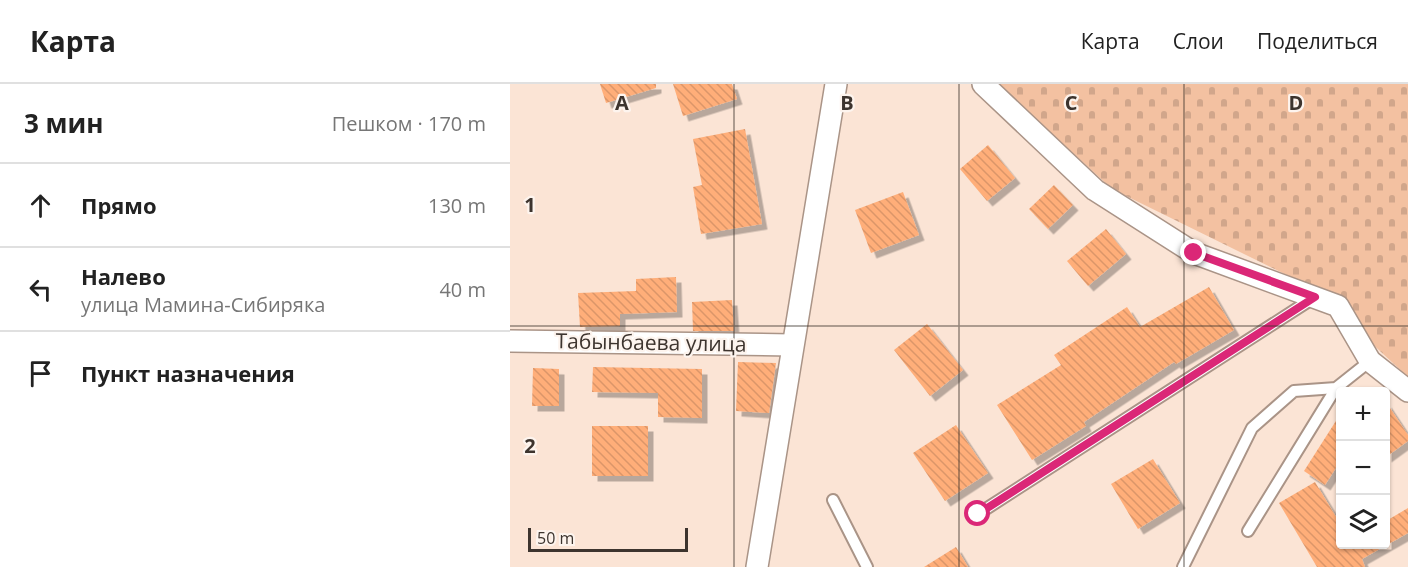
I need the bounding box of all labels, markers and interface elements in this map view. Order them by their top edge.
text: Карта [30,22,116,60]
text: Карта [1081,27,1140,55]
text: Слои [1173,27,1224,55]
text: Поделиться [1257,27,1378,55]
text: A [615,89,629,116]
text: B [840,89,854,116]
text: C [1065,89,1078,116]
text: D [1289,89,1303,116]
text: 3 мин [24,105,104,141]
text: Пешком · 170 m [332,110,486,137]
icon: ahead [24,189,57,222]
text: Прямо [81,190,157,220]
text: 1 [524,191,536,218]
text: 130 m [428,192,486,219]
route end [1180,239,1206,265]
text: Налево [81,261,166,291]
icon: left [24,273,57,306]
text: 40 m [439,276,486,303]
text: улица Мамина-Сибиряка [81,291,325,318]
street label: Табынбаева улица [555,326,747,358]
icon: arrive [24,357,57,390]
text: Пункт назначения [81,358,295,388]
map controls [1336,387,1390,549]
button: + [1336,387,1390,441]
text: 2 [524,432,536,459]
button: − [1336,441,1390,495]
button: layers [1336,495,1390,549]
route start [964,500,990,526]
scale bar [528,525,688,552]
text: 50 m [537,527,574,549]

